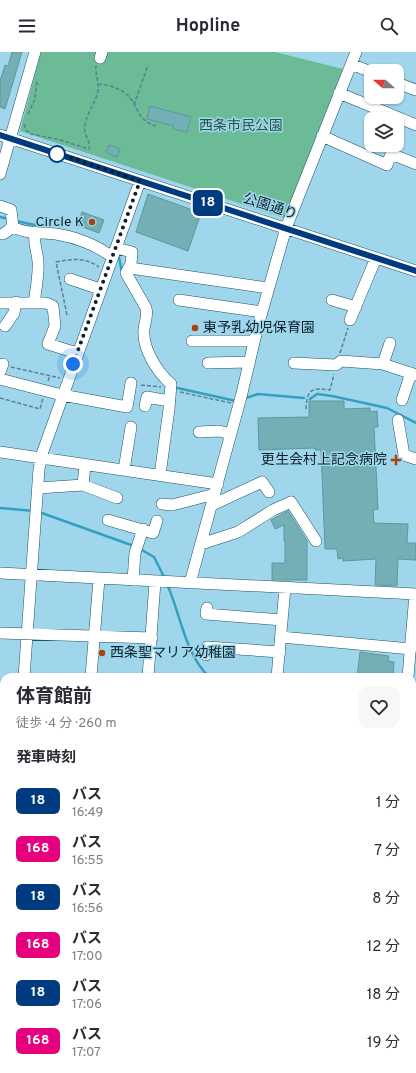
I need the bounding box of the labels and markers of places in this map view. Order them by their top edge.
unlabelled marker [48,145,66,163]
place label: Circle K [36,214,84,231]
marker: Circle K [87,217,97,227]
place label: 東予乳幼児保育園 [203,320,315,337]
marker: 東予乳幼児保育園 [190,323,200,333]
place label: 更生会村上記念病院 [261,451,387,469]
marker: 更生会村上記念病院 [390,454,402,466]
place label: 西条聖マリア幼稚園 [110,645,236,662]
marker: 西条聖マリア幼稚園 [97,648,107,658]

